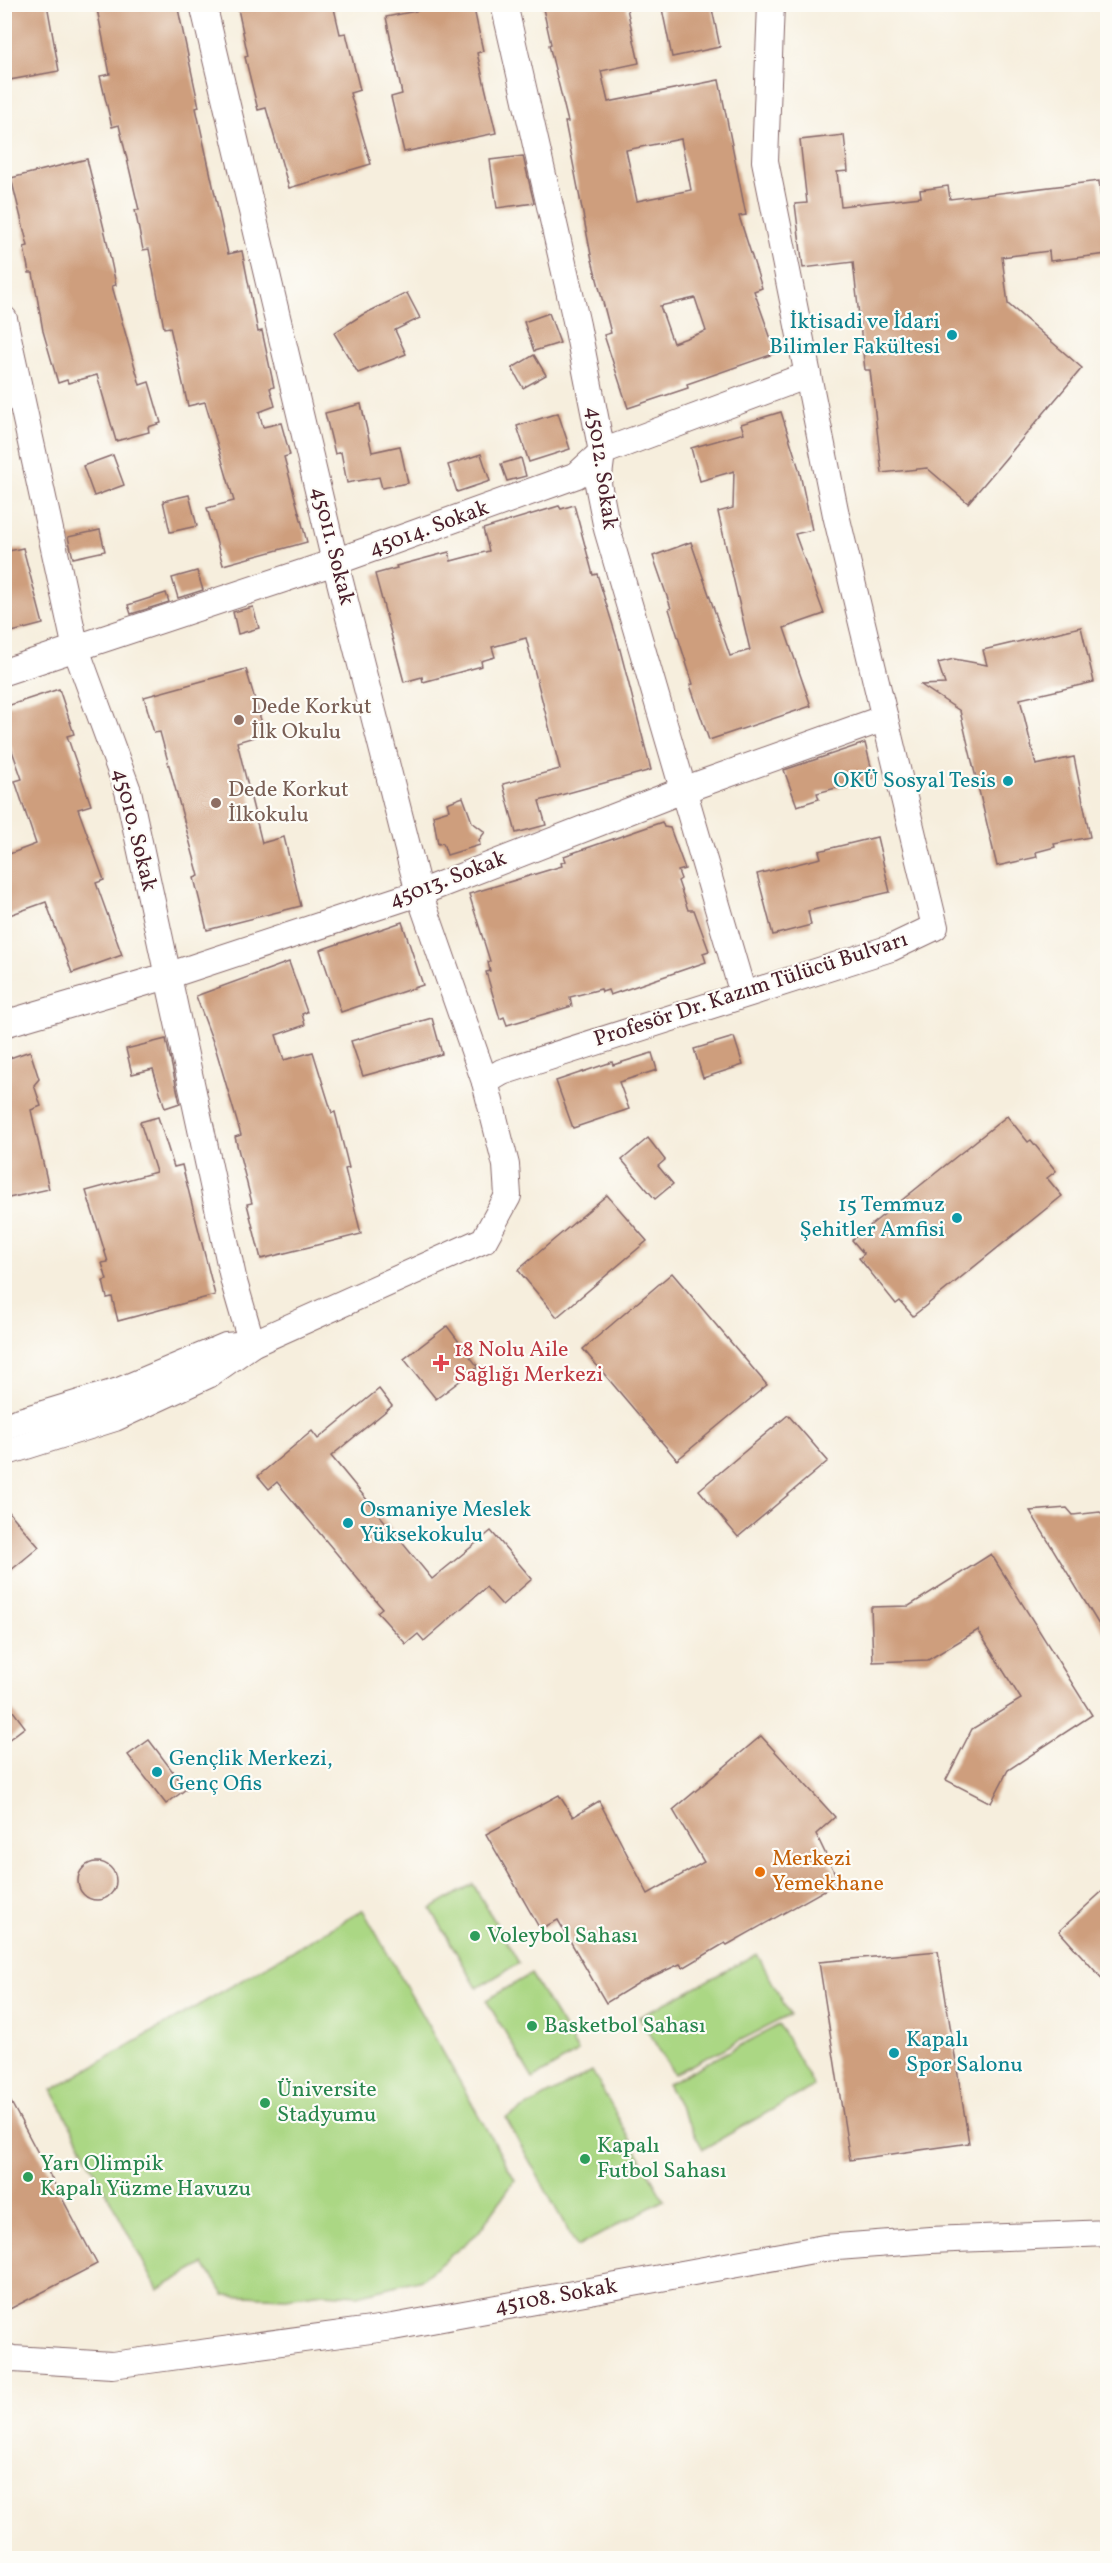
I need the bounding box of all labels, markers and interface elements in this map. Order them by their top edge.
place label: İktisadi ve İdari Bilimler Fakültesi [769,307,940,363]
marker: İktisadi ve İdari Bilimler Fakültesi [945,328,959,342]
street label: 45012. Sokak [577,404,625,532]
street label: 45011. Sokak [302,484,362,608]
street label: 45014. Sokak [365,493,493,565]
place label: Dede Korkut İlk Okulu [251,692,372,748]
marker: Dede Korkut İlk Okulu [232,713,246,727]
street label: 45010. Sokak [104,765,164,895]
place label: OKÜ Sosyal Tesis [833,766,996,797]
marker: OKÜ Sosyal Tesis [1001,774,1015,788]
place label: Dede Korkut İlkokulu [228,775,349,831]
marker: Dede Korkut İlkokulu [209,796,223,810]
street label: 45013. Sokak [385,843,511,917]
street label: Profesör Dr. Kazım Tülücü Bulvarı [590,925,912,1055]
place label: 15 Temmuz Şehitler Amfisi [800,1190,945,1246]
marker: 15 Temmuz Şehitler Amfisi [950,1211,964,1225]
place label: 18 Nolu Aile Sağlığı Merkezi [454,1335,603,1391]
marker: 18 Nolu Aile Sağlığı Merkezi [432,1354,450,1372]
place label: Osmaniye Meslek Yüksekokulu [360,1495,531,1551]
marker: Osmaniye Meslek Yüksekokulu [341,1516,355,1530]
place label: Gençlik Merkezi, Genç Ofis [169,1744,333,1800]
marker: Gençlik Merkezi, Genç Ofis [150,1765,164,1779]
place label: Merkezi Yemekhane [772,1844,884,1900]
marker: Merkezi Yemekhane [753,1865,767,1879]
place label: Voleybol Sahası [487,1921,638,1952]
marker: Voleybol Sahası [468,1929,482,1943]
place label: Basketbol Sahası [544,2011,706,2042]
marker: Basketbol Sahası [525,2019,539,2033]
place label: Kapalı Spor Salonu [906,2025,1023,2081]
marker: Kapalı Spor Salonu [887,2046,901,2060]
place label: Üniversite Stadyumu [277,2075,377,2131]
marker: Üniversite Stadyumu [258,2096,272,2110]
place label: Kapalı Futbol Sahası [597,2131,727,2187]
place label: Yarı Olimpik Kapalı Yüzme Havuzu [40,2149,251,2205]
marker: Kapalı Futbol Sahası [578,2152,592,2166]
marker: Yarı Olimpik Kapalı Yüzme Havuzu [21,2170,35,2184]
street label: 45108. Sokak [492,2271,620,2323]

